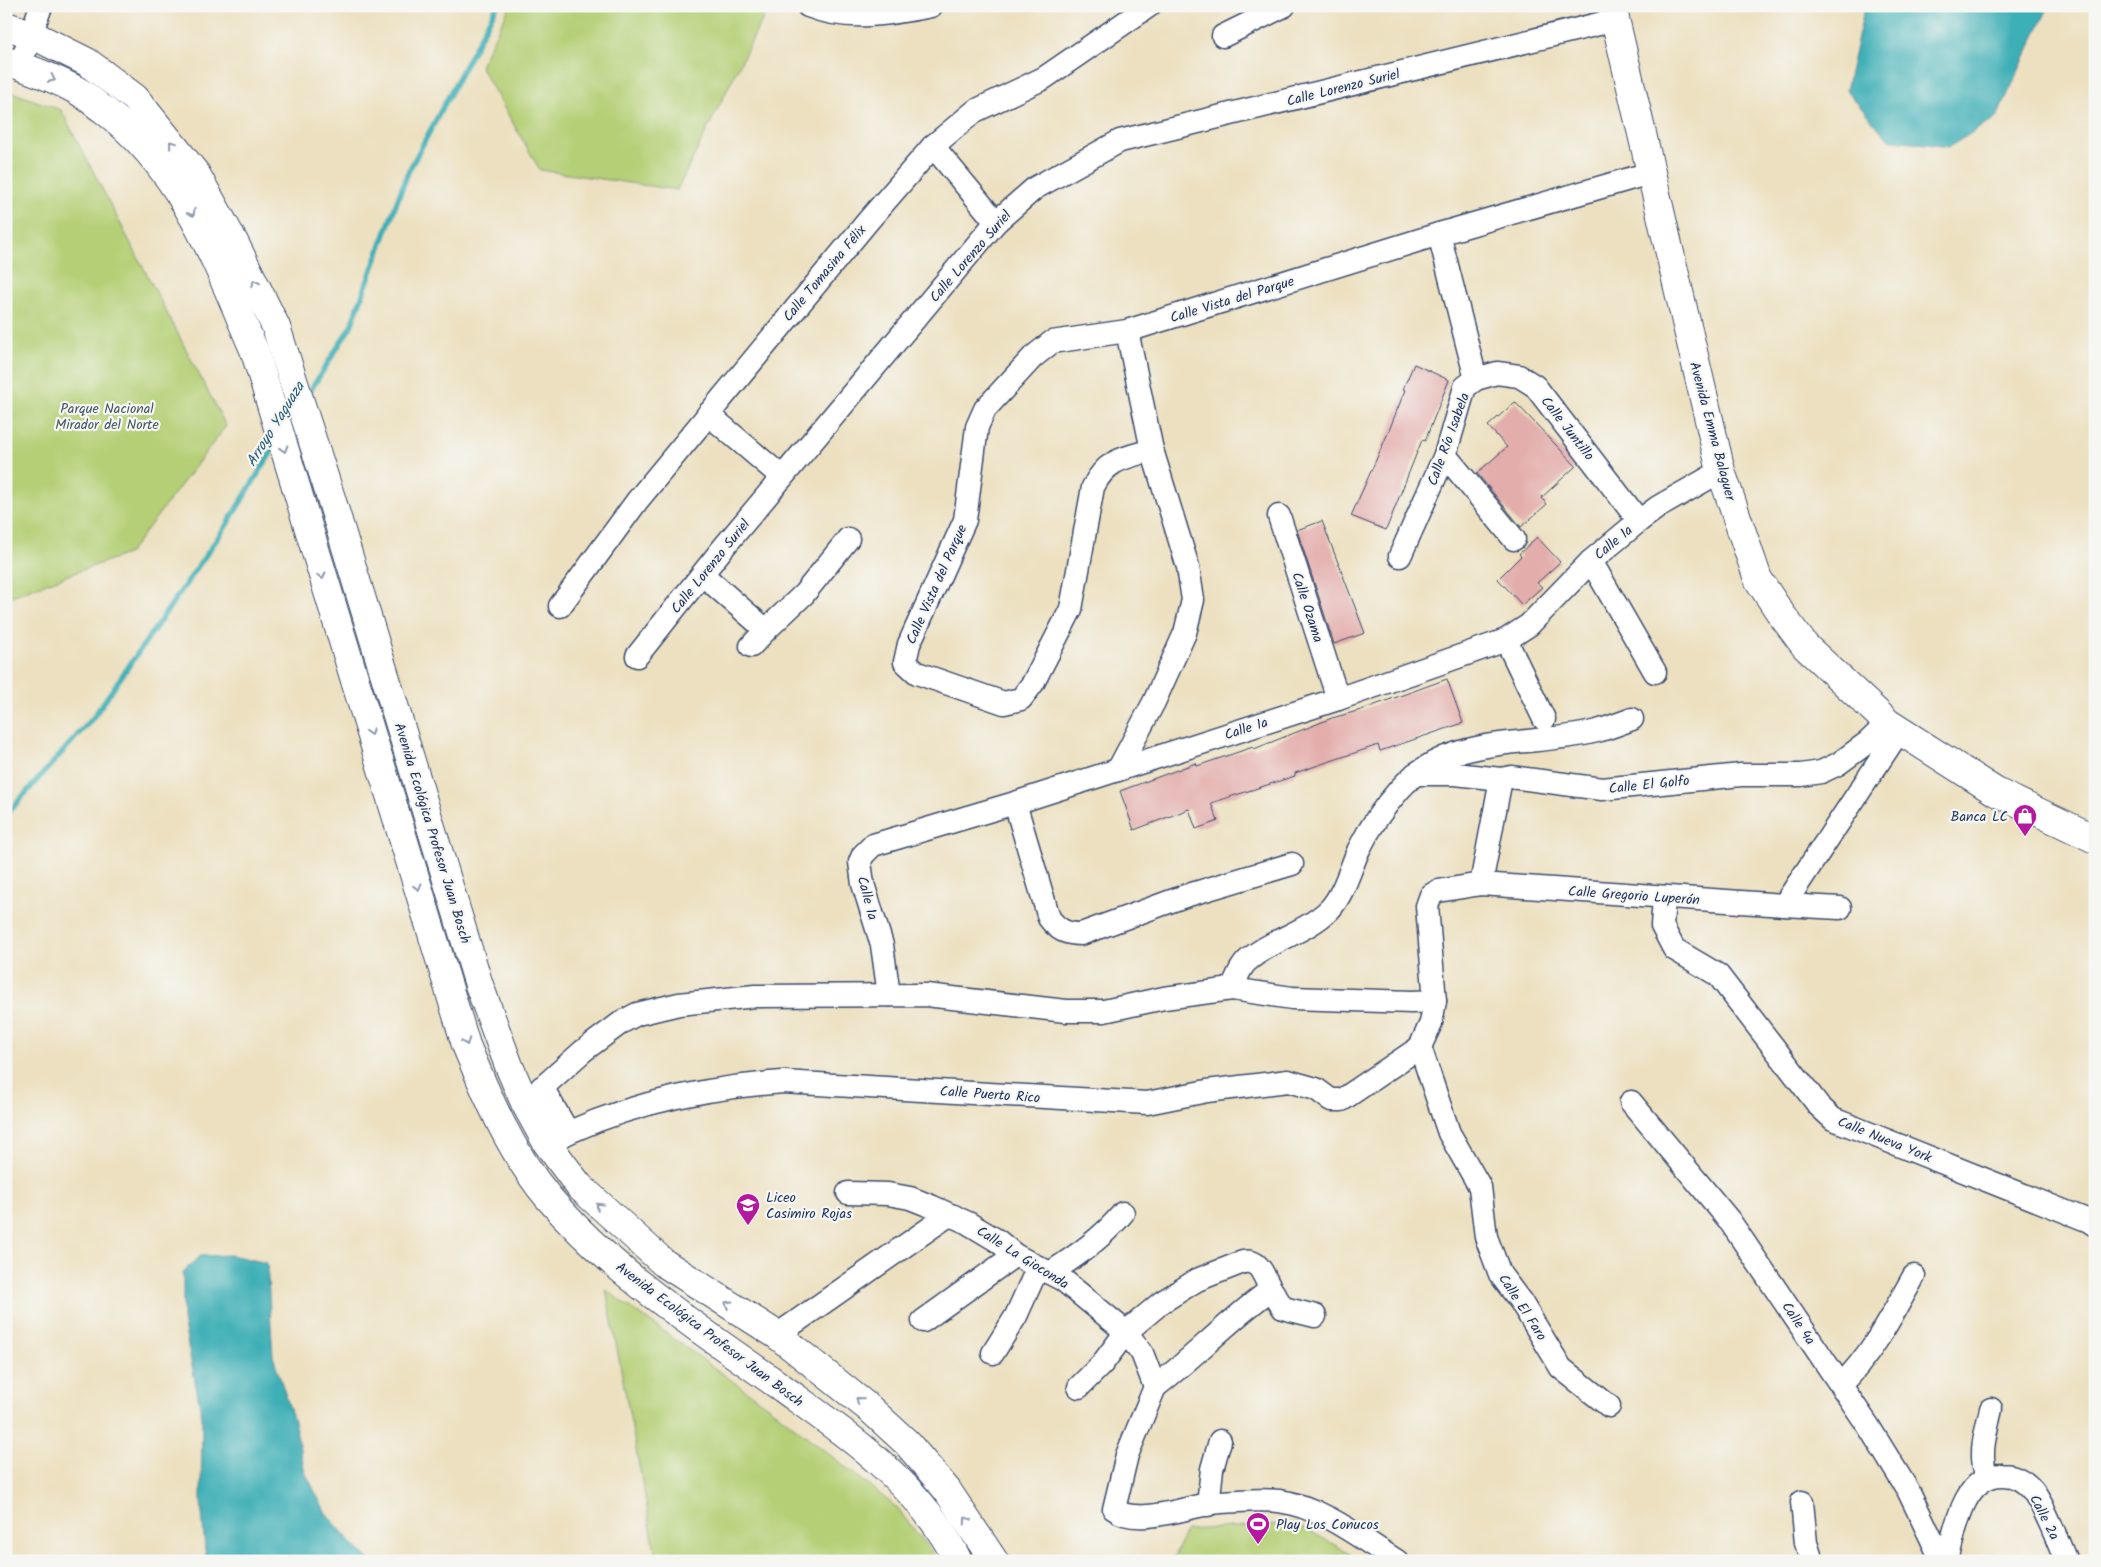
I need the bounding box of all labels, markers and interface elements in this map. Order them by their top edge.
street label: Calle Lorenzo Suriel [1284,63,1403,113]
one-way arrow [46,72,55,82]
one-way arrow [169,141,177,150]
street label: Calle Lorenzo Suriel [924,205,1018,308]
one-way arrow [185,207,195,216]
street label: Calle Tomasina Félix [778,220,873,327]
street label: Calle Vista del Parque [1167,270,1298,329]
one-way arrow [251,280,261,289]
street label: Avenida Emma Balaguer [1683,359,1742,505]
water label: Arroyo Yaguaza [240,376,312,472]
street label: Calle Río Isabela [1422,390,1476,489]
street label: Calle Juntillo [1535,392,1599,466]
park label: Parque Nacional Mirador del Norte [55,398,160,436]
one-way arrow [279,444,289,453]
street label: Calle Lorenzo Suriel [666,514,756,619]
street label: Calle Vista del Parque [901,520,973,648]
street label: Calle 1a [1589,520,1638,566]
street label: Calle Ozama [1285,569,1329,645]
one-way arrow [317,572,327,580]
street label: Calle 1a [1222,712,1271,746]
street label: Avenida Ecológica Profesor Juan Bosch [388,720,476,947]
one-way arrow [364,727,374,735]
street label: Calle El Golfo [1608,770,1690,800]
shop icon: Banca LC [2012,803,2038,837]
place label: Banca LC [1951,806,2008,828]
street label: Calle 1a [851,874,883,923]
street label: Calle Gregorio Luperón [1567,880,1700,912]
one-way arrow [412,882,422,891]
one-way arrow [460,1038,470,1046]
street label: Calle Puerto Rico [939,1081,1041,1109]
street label: Calle Nueva York [1834,1111,1935,1169]
place label: Liceo Casimiro Rojas [766,1187,852,1225]
school or university icon: Liceo Casimiro Rojas [735,1192,761,1226]
one-way arrow [596,1203,605,1212]
street label: Calle La Gioconda [972,1221,1073,1295]
street label: Avenida Ecológica Profesor Juan Bosch [611,1257,808,1413]
street label: Calle El Faro [1492,1270,1552,1345]
street label: Calle 4a [1776,1298,1821,1350]
one-way arrow [724,1300,733,1310]
one-way arrow [856,1397,865,1405]
street label: Calle 2a [2023,1491,2065,1544]
sports icon: Play Los Conucos [1245,1511,1271,1545]
place label: Play Los Conucos [1276,1514,1379,1536]
one-way arrow [964,1516,973,1526]

